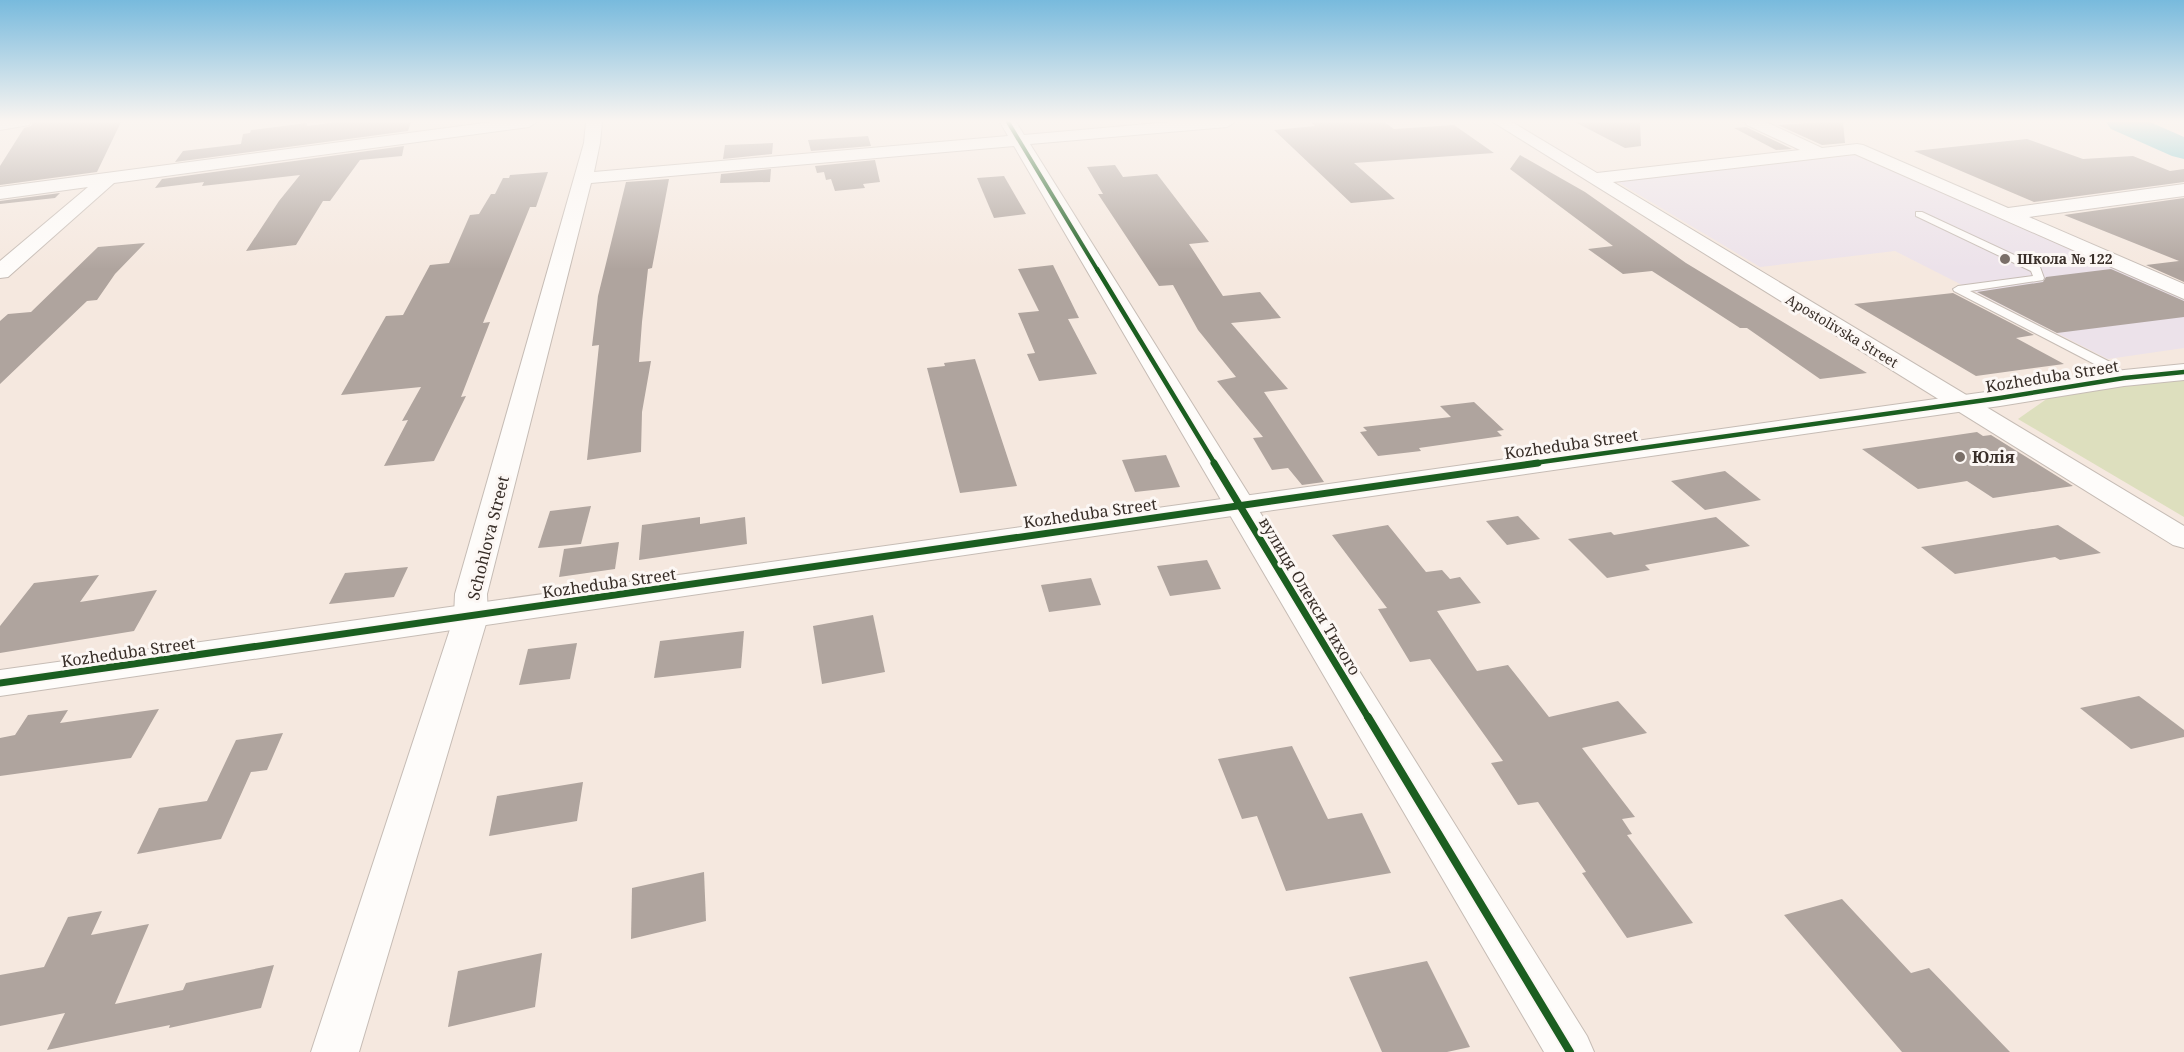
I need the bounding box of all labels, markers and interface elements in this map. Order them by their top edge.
place label: Школа № 122 [2017,249,2113,268]
marker: Школа № 122 [1998,252,2012,266]
street label: Apostolivska Street [1783,289,1902,372]
street label: Kozheduba Street [1984,355,2121,397]
street label: Kozheduba Street [1503,424,1640,464]
place label: Юлія [1972,446,2015,468]
marker: Юлія [1953,450,1967,464]
street label: Schohlova Street [462,473,514,602]
street label: Kozheduba Street [1022,493,1159,533]
street label: вулиця Олекси Тихого [1254,513,1366,679]
street label: Kozheduba Street [541,563,678,603]
street label: Kozheduba Street [60,632,197,672]

